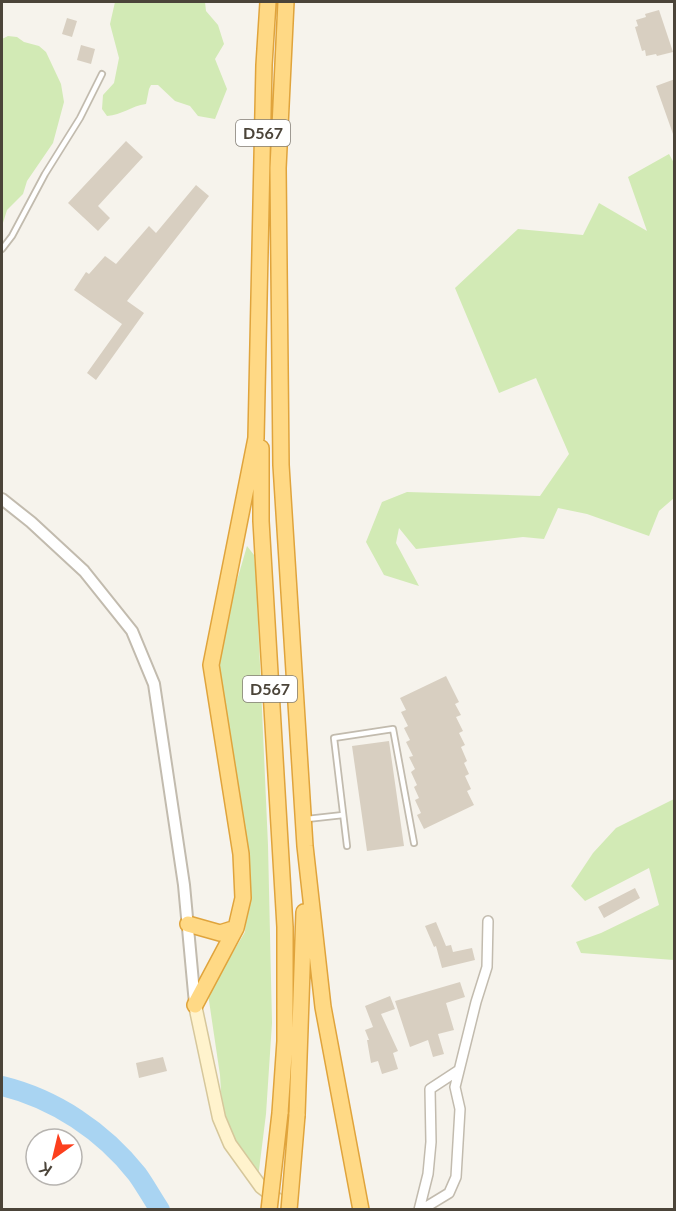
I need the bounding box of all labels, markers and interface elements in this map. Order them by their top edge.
road number: D567 [236,120,290,146]
road number: D567 [243,676,297,702]
north arrow [24,1127,84,1187]
text: K [35,1158,55,1181]

